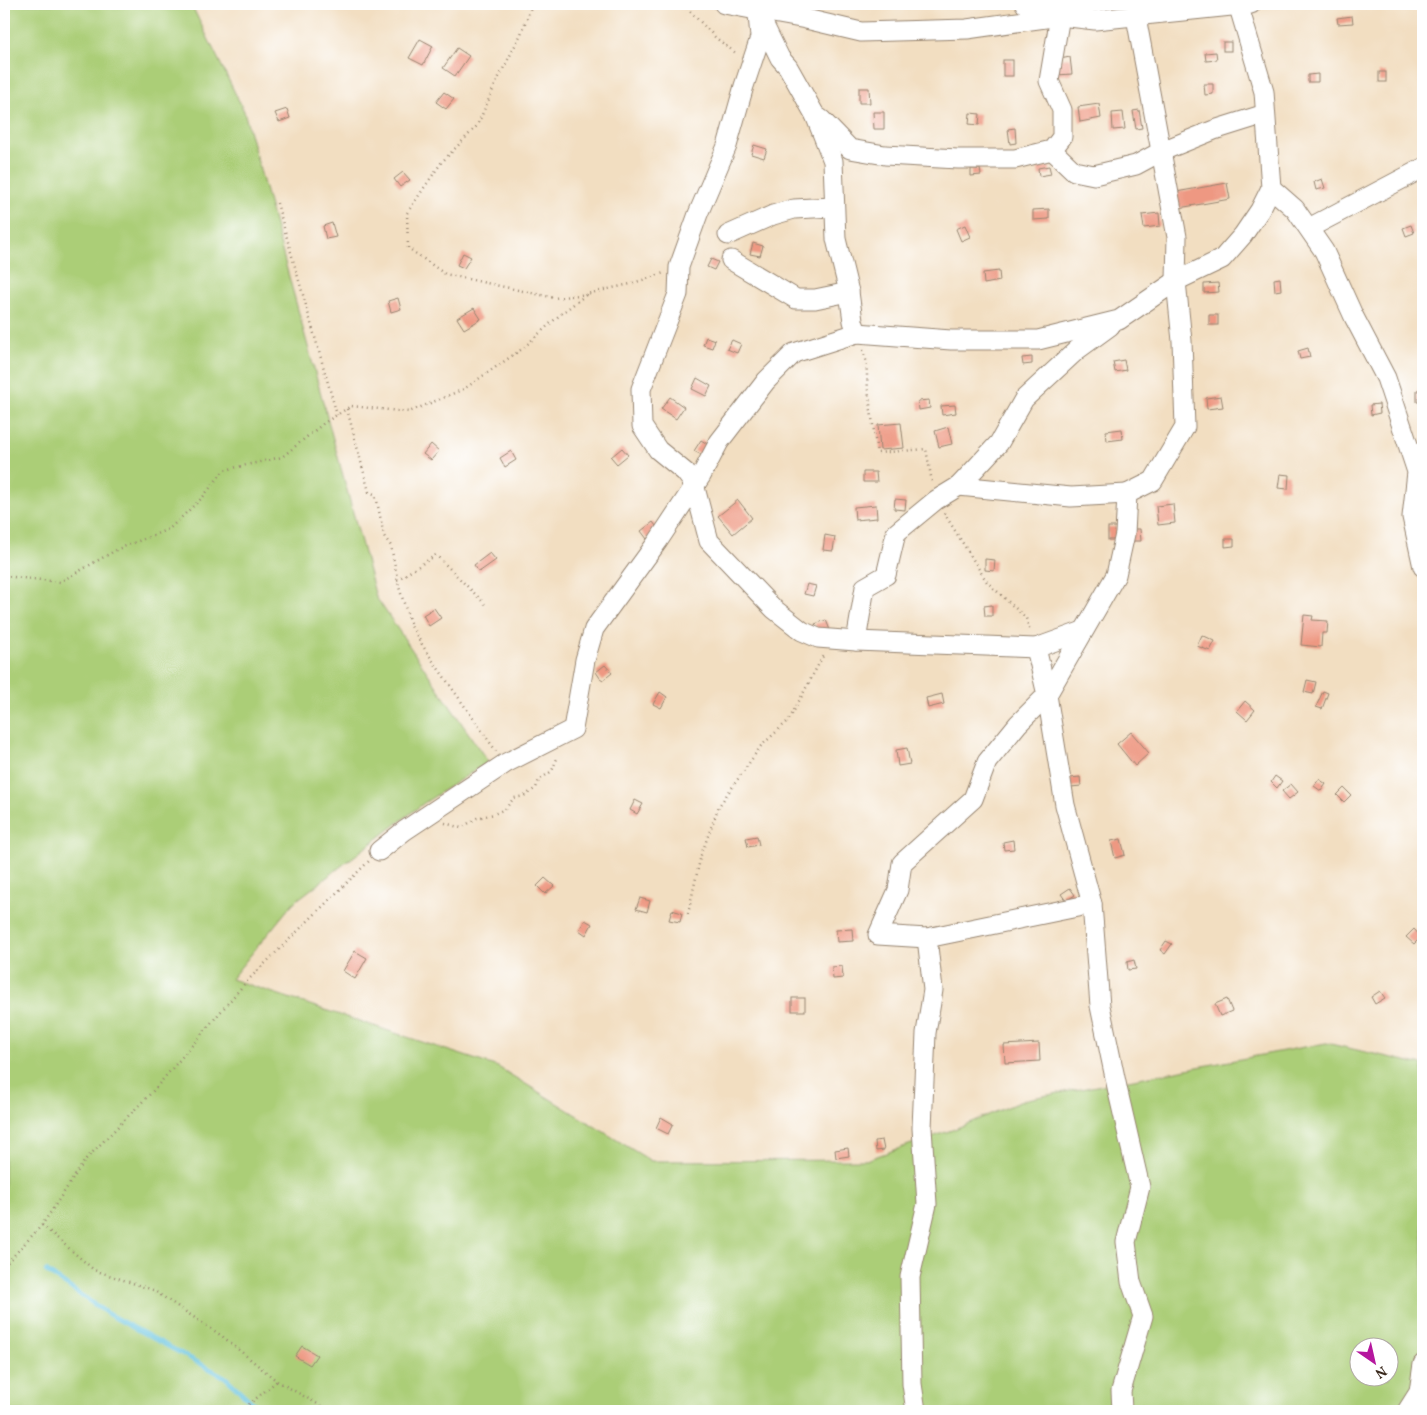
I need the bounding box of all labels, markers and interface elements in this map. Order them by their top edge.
north arrow [1350,1338,1400,1388]
text: N [1371,1361,1390,1382]

